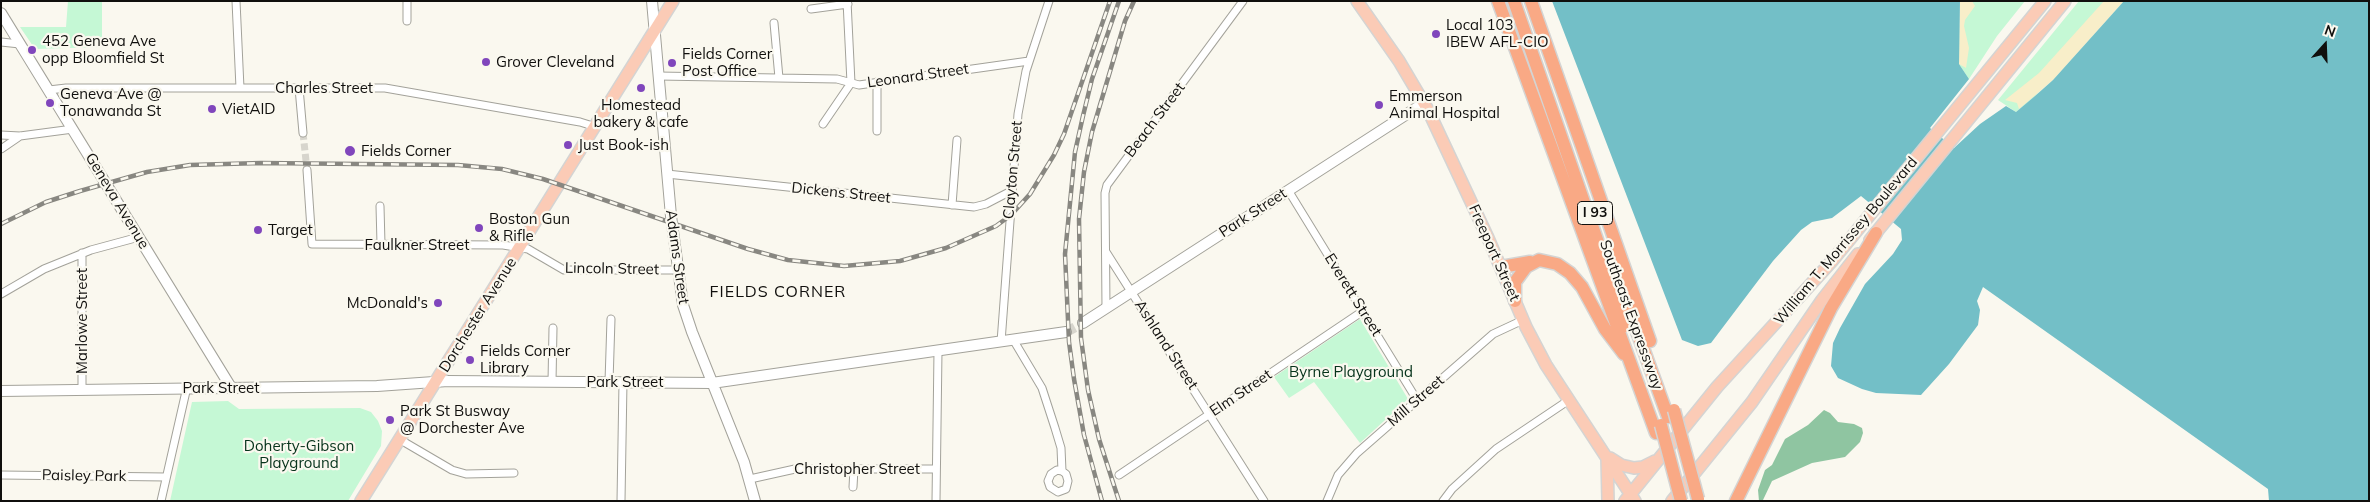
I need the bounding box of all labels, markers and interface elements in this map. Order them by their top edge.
place label: Local 103 IBEW AFL-CIO [1446,16,1549,51]
north arrow [2300,20,2350,70]
text: N [2322,21,2338,41]
marker: Local 103 IBEW AFL-CIO [1430,28,1442,40]
place label: 452 Geneva Ave opp Bloomfield St [42,32,164,67]
marker: 452 Geneva Ave opp Bloomfield St [26,44,38,56]
place label: Fields Corner Post Office [682,45,772,80]
place label: Grover Cleveland [496,53,614,71]
marker: Grover Cleveland [480,56,492,68]
marker: Fields Corner Post Office [666,57,678,69]
street label: Leonard Street [866,60,970,92]
street label: Charles Street [275,79,373,97]
street label: Beach Street [1121,79,1189,161]
marker: Homestead bakery & cafe [635,82,647,94]
place label: Geneva Ave @ Tonawanda St [60,85,162,120]
place label: Emmerson Animal Hospital [1389,87,1500,122]
place label: Homestead bakery & cafe [594,96,688,131]
marker: Geneva Ave @ Tonawanda St [44,97,56,109]
marker: Emmerson Animal Hospital [1373,99,1385,111]
place label: VietAID [222,100,276,118]
marker: VietAID [206,103,218,115]
street label: Clayton Street [1000,120,1026,220]
place label: Just Book-ish [578,136,669,154]
marker: Just Book-ish [562,139,574,151]
place label: Fields Corner [361,142,451,160]
marker: Fields Corner [343,144,357,158]
street label: Geneva Avenue [81,150,153,252]
street label: William T. Morrissey Boulevard [1770,153,1922,329]
street label: Dickens Street [791,179,891,207]
street label: Park Street [1216,184,1290,242]
street label: Freeport Street [1465,202,1523,304]
road number: I 93 [1578,202,1612,224]
street label: Adams Street [661,209,693,305]
place label: Boston Gun & Rifle [489,210,570,245]
place label: Target [268,221,313,239]
marker: Boston Gun & Rifle [473,222,485,234]
marker: Target [252,224,264,236]
street label: Faulkner Street [365,236,469,254]
street label: Southeast Expressway [1595,238,1667,392]
street label: Everett Street [1320,250,1386,340]
street label: Dorchester Avenue [435,254,521,376]
street label: Lincoln Street [565,259,659,279]
street label: Marlowe Street [73,268,91,374]
district label: FIELDS CORNER [708,282,848,302]
place label: McDonald's [347,294,428,312]
marker: McDonald's [432,297,444,309]
street label: Ashland Street [1130,297,1202,393]
place label: Fields Corner Library [480,342,570,377]
marker: Fields Corner Library [464,354,476,366]
park label: Byrne Playground [1289,363,1413,381]
street label: Elm Street [1207,366,1275,420]
street label: Mill Street [1384,372,1448,430]
street label: Park Street [587,373,663,391]
street label: Park Street [183,379,259,397]
place label: Park St Busway @ Dorchester Ave [400,402,525,437]
marker: Park St Busway @ Dorchester Ave [384,414,396,426]
park label: Doherty-Gibson Playground [244,437,354,472]
street label: Christopher Street [794,460,920,478]
street label: Paisley Park [42,466,126,486]

